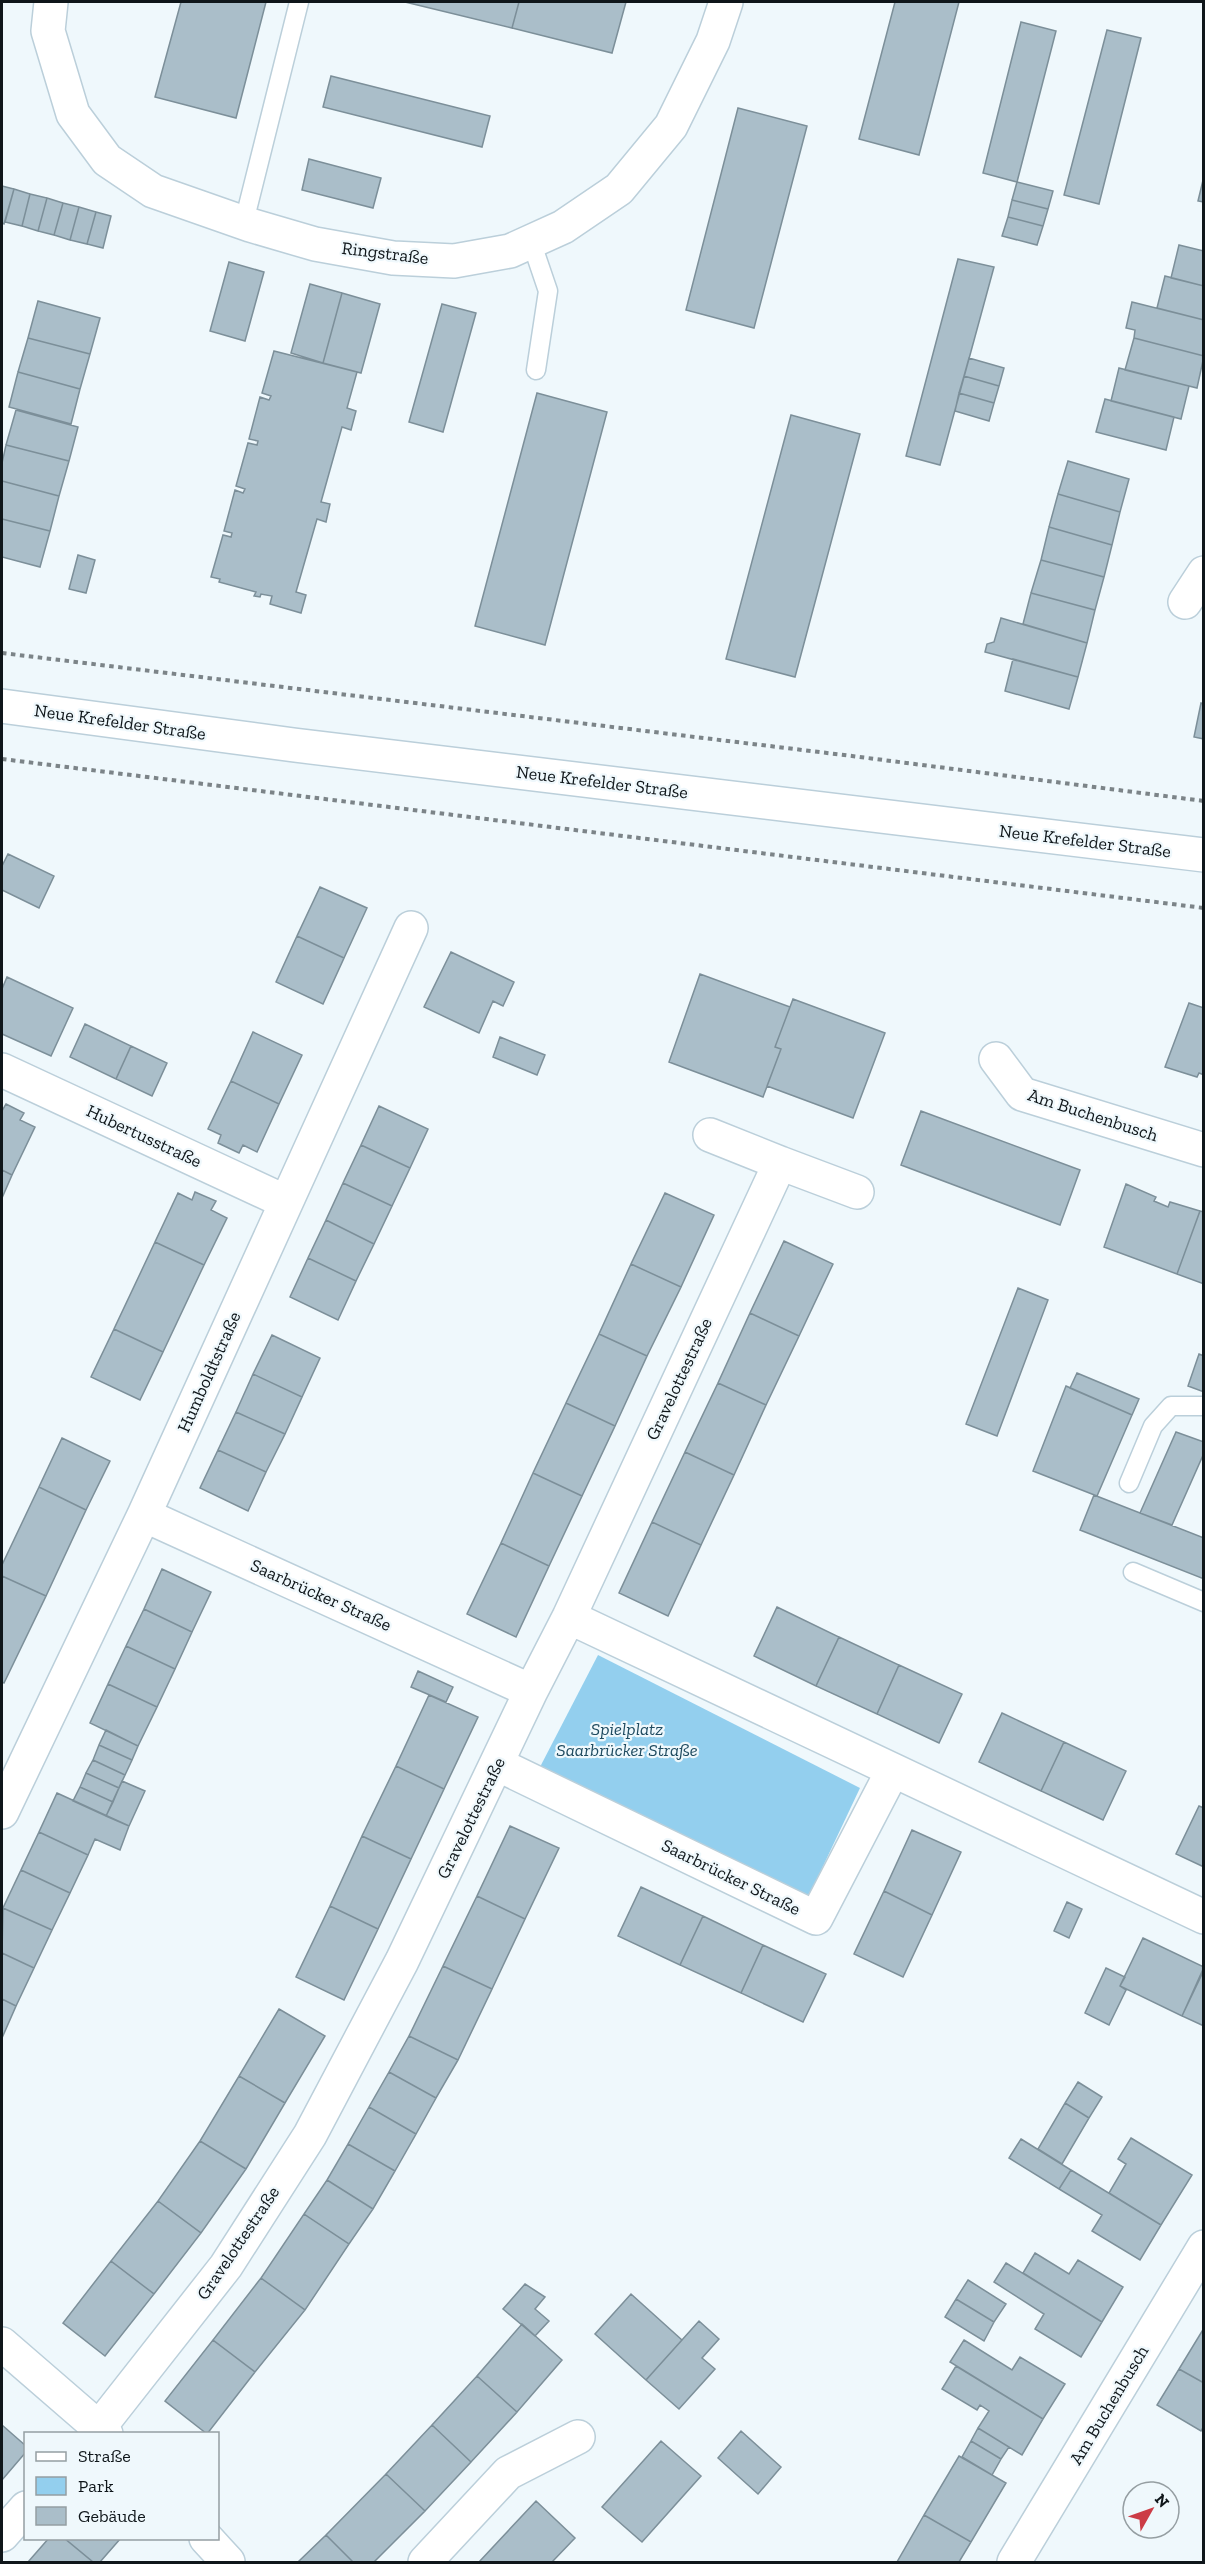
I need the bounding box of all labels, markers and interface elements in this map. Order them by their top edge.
street label: Ringstraße [340,237,430,269]
street label: Neue Krefelder Straße [33,699,207,745]
street label: Neue Krefelder Straße [515,761,689,803]
street label: Neue Krefelder Straße [998,820,1172,862]
street label: Am Buchenbusch [1025,1084,1161,1146]
street label: Hubertusstraße [83,1100,205,1172]
street label: Humboldtstraße [172,1308,246,1436]
street label: Gravelottestraße [641,1314,717,1444]
street label: Saarbrücker Straße [247,1554,395,1636]
park label: Spielplatz Saarbrücker Straße [556,1718,698,1761]
street label: Gravelottestraße [432,1754,510,1882]
street label: Saarbrücker Straße [658,1834,804,1920]
street label: Gravelottestraße [192,2182,284,2304]
street label: Am Buchenbusch [1065,2341,1153,2469]
legend [24,2432,219,2540]
text: Straße [78,2445,131,2467]
text: Park [78,2475,114,2497]
north arrow [1121,2480,1181,2540]
text: N [1151,2490,1173,2511]
text: Gebäude [78,2505,146,2527]

